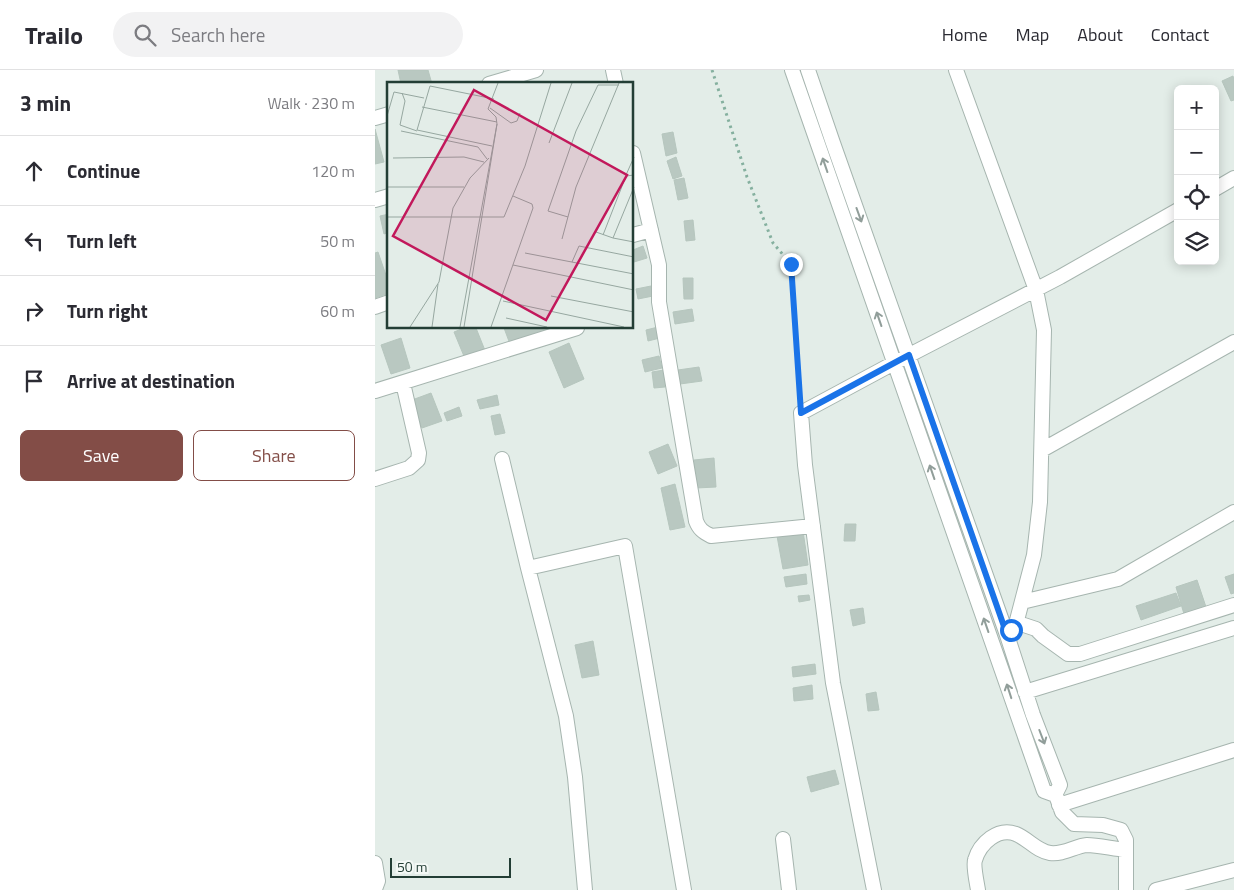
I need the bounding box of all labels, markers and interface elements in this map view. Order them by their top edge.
search box [113,12,463,57]
text: Trailo [25,17,83,53]
text: Search here [171,20,265,49]
icon: search [131,21,159,49]
text: Home [942,21,988,48]
text: Map [1016,21,1049,48]
text: About [1077,21,1123,48]
text: Contact [1151,21,1209,48]
inset map [387,82,634,329]
map controls [1174,85,1219,265]
button: + [1174,85,1219,130]
text: 3 min [20,87,71,119]
text: Walk · 230 m [267,91,355,115]
button: − [1174,130,1219,175]
text: Continue [67,156,140,185]
icon: ahead [20,157,48,185]
one-way arrow [820,158,829,173]
text: 120 m [311,159,355,183]
button: locate [1174,175,1219,220]
one-way arrow [855,207,864,222]
button: layers [1174,220,1219,265]
text: Turn left [67,226,137,255]
icon: left [20,227,48,255]
text: 50 m [320,229,355,253]
route end [780,253,803,276]
text: Turn right [67,296,148,325]
icon: right [20,297,48,325]
text: 60 m [320,299,355,323]
one-way arrow [874,311,883,327]
text: Arrive at destination [67,366,235,395]
icon: arrive [20,367,48,395]
button: Save [20,430,183,481]
button: Share [193,430,355,481]
one-way arrow [927,464,937,480]
one-way arrow [981,618,990,633]
route start [1000,619,1023,642]
one-way arrow [1004,684,1013,699]
one-way arrow [1038,729,1047,745]
scale bar [390,855,511,878]
text: 50 m [397,856,427,877]

